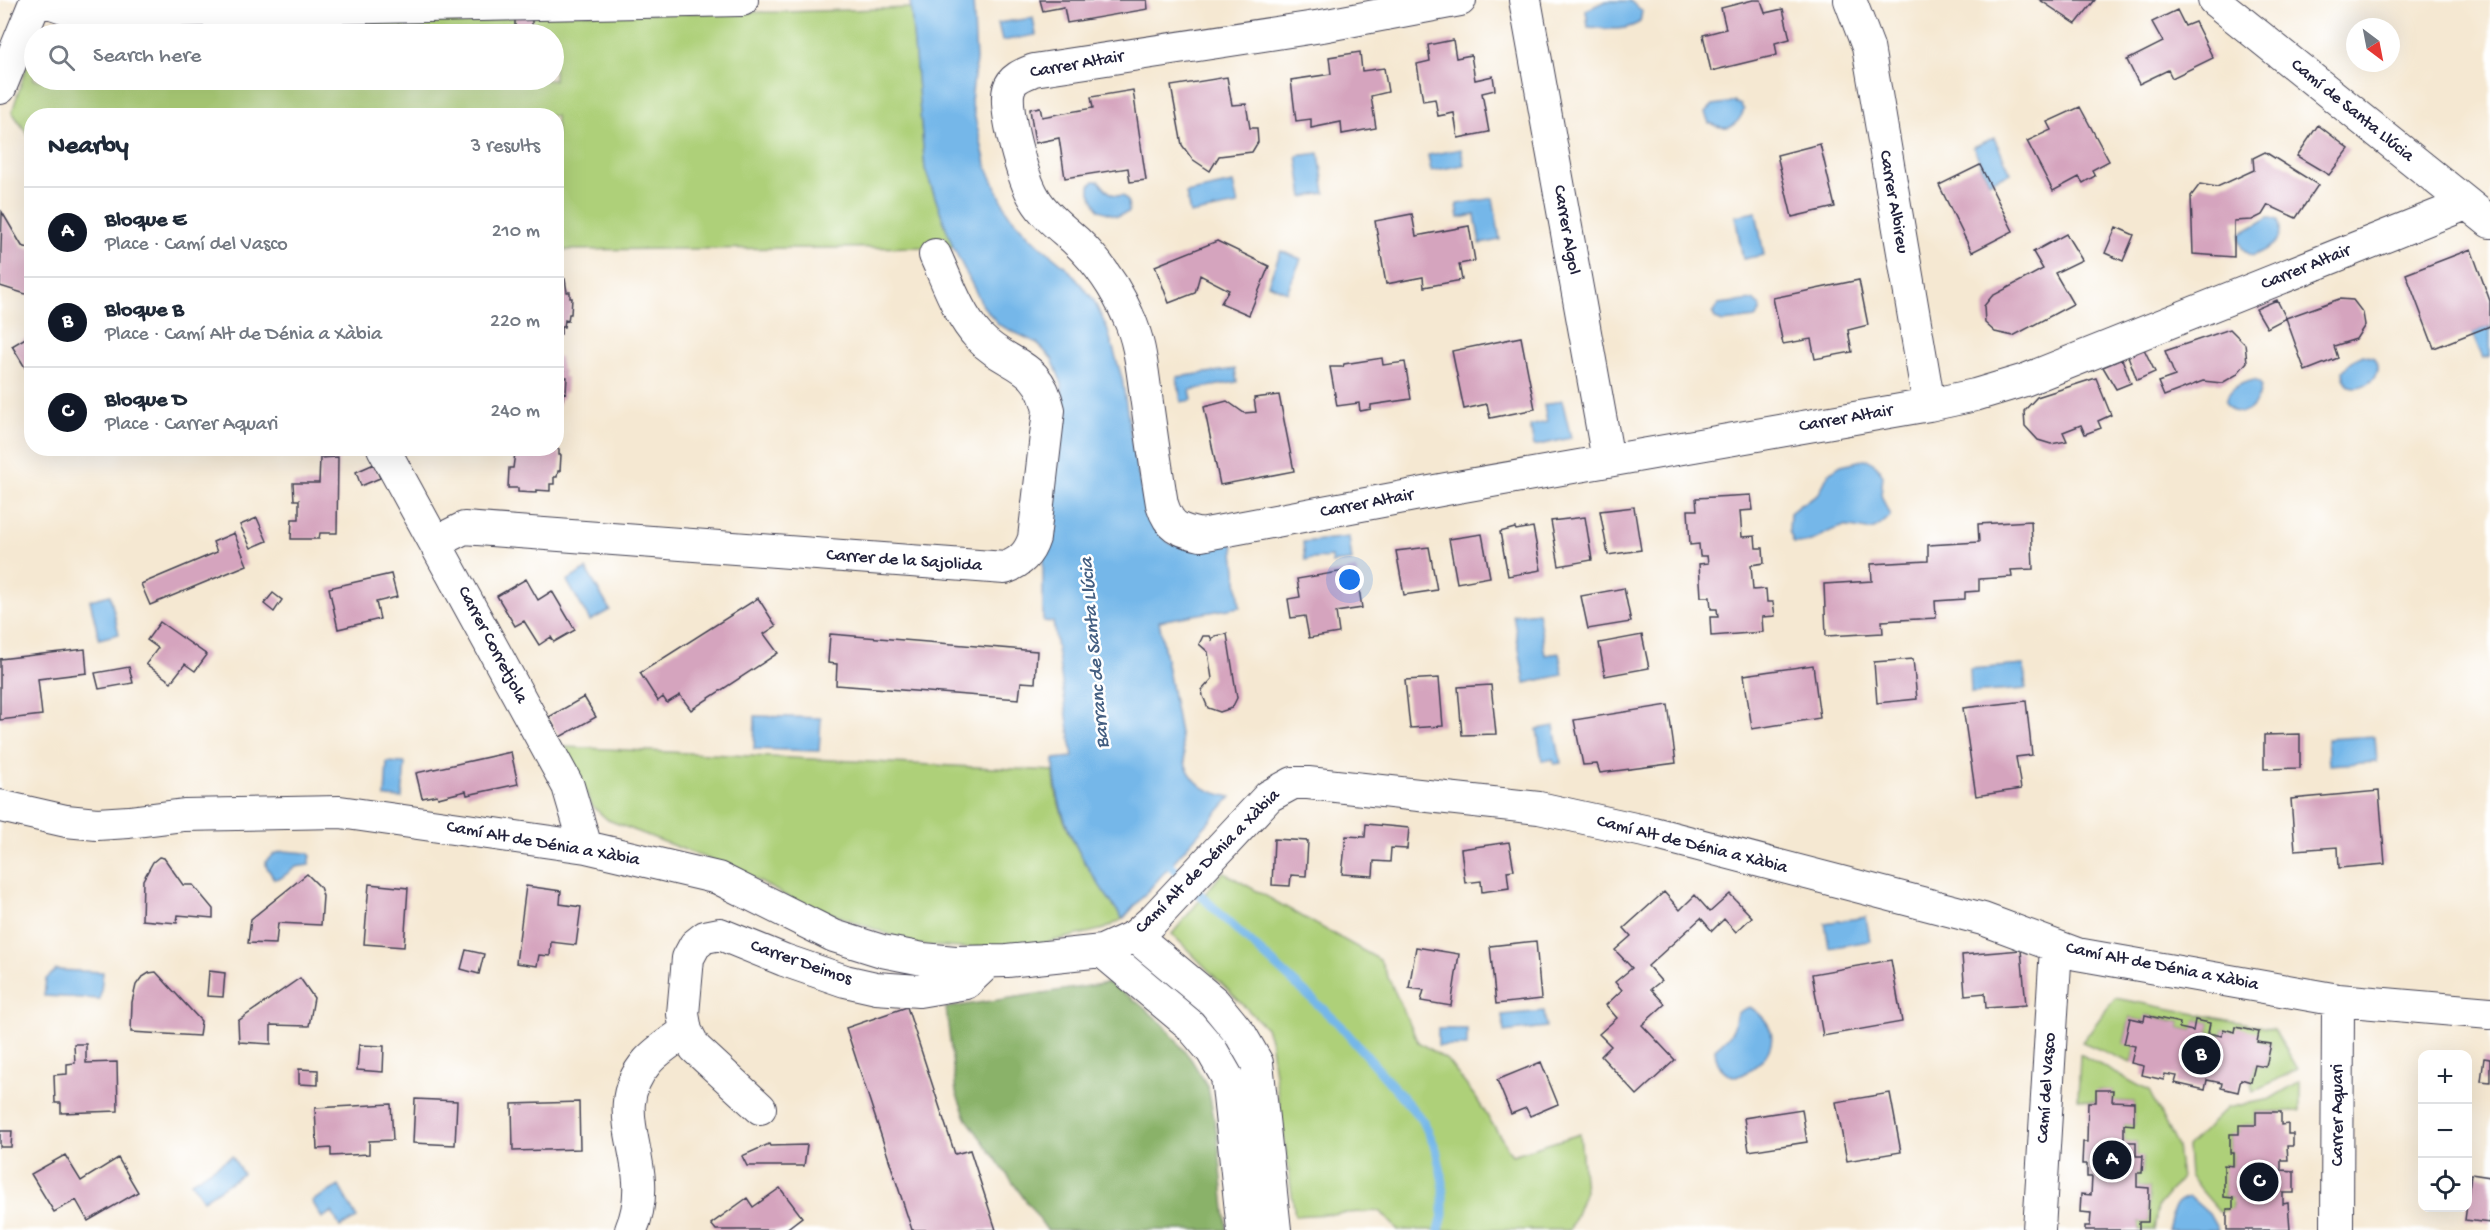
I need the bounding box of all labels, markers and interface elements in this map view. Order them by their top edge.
north arrow [2346,18,2400,72]
search box [24,24,564,90]
icon: search [45,41,78,74]
text: Search here [93,44,201,70]
street label: Carrer Altair [1029,46,1127,84]
street label: Camí de Santa Llúcia [2286,55,2419,168]
text: Nearby [48,132,129,163]
text: 3 results [471,136,540,159]
street label: Carrer Albireu [1874,149,1913,256]
street label: Carrer Algol [1548,184,1584,276]
text: Bloque E [105,208,186,234]
text: A [62,221,73,244]
text: 210 m [492,221,540,244]
text: Place · Camí del Vasco [105,234,288,257]
street label: Carrer Altair [2258,240,2355,295]
text: Bloque B [105,298,184,324]
text: B [62,311,73,334]
text: 220 m [490,311,540,334]
text: Place · Camí Alt de Dénia a Xàbia [105,324,382,347]
text: Bloque D [105,388,187,414]
street label: Carrer Altair [1798,400,1896,438]
text: C [62,401,73,424]
text: 240 m [490,401,540,424]
text: Place · Carrer Aquari [105,414,278,437]
street label: Carrer Altair [1319,484,1417,523]
street label: Carrer de la Sajolida [825,545,984,577]
water label: Barranc de Santa Llúcia [1076,555,1116,749]
your location [1335,565,1364,594]
street label: Carrer Corretjola [452,583,532,708]
street label: Camí Alt de Dénia a Xàbia [1131,785,1285,939]
street label: Camí Alt de Dénia a Xàbia [1594,811,1791,879]
street label: Camí Alt de Dénia a Xàbia [445,817,642,872]
street label: Carrer Deimos [747,936,856,991]
street label: Camí Alt de Dénia a Xàbia [2064,938,2261,996]
street label: Camí del Vasco [2033,1032,2061,1144]
pin: B [2182,1032,2220,1078]
map controls [2418,1050,2472,1212]
button: + [2418,1050,2472,1104]
street label: Carrer Aquari [2328,1064,2349,1166]
button: − [2418,1104,2472,1158]
pin: A [2092,1138,2132,1182]
button: locate [2418,1158,2472,1212]
pin: C [2240,1160,2278,1204]

